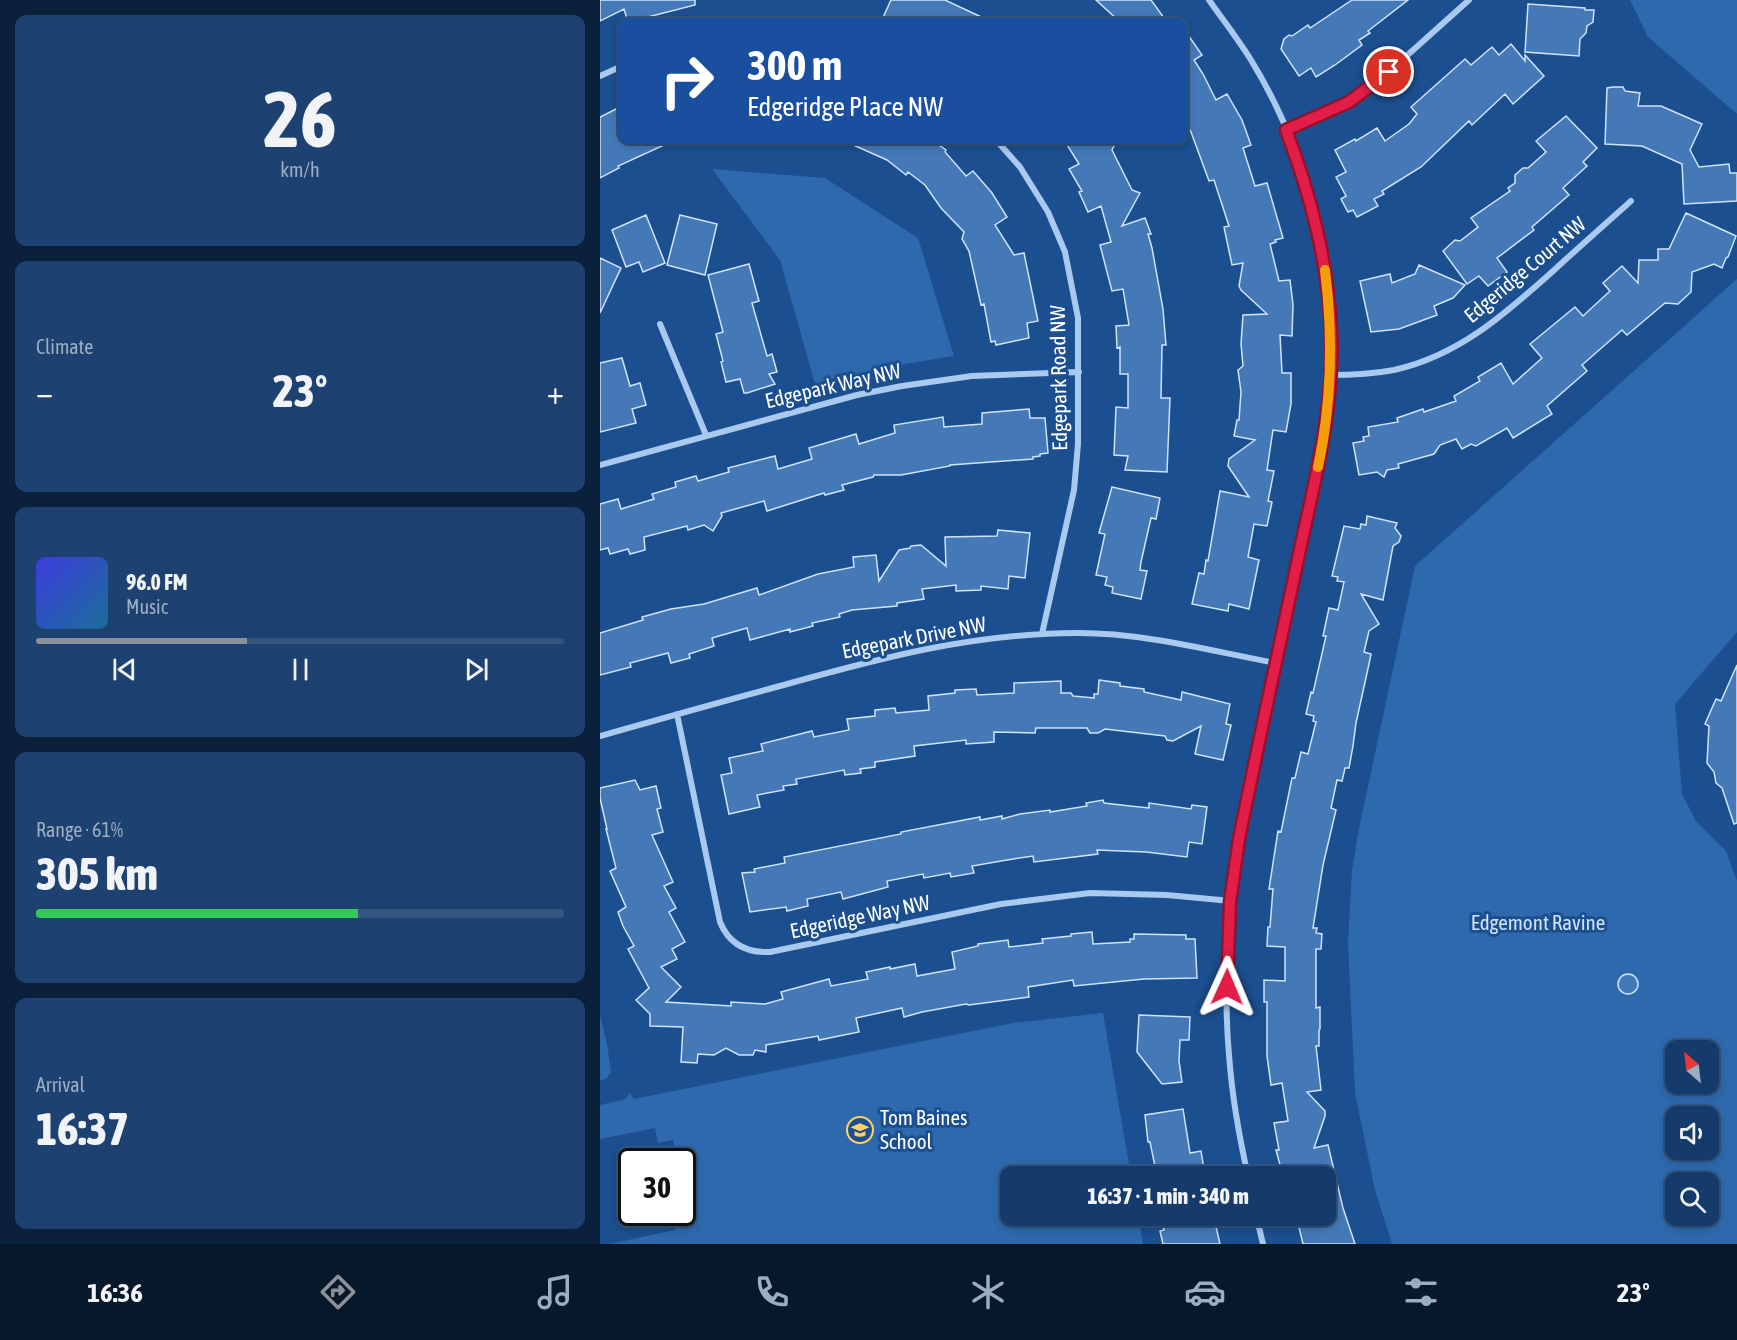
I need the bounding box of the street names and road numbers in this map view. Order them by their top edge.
street label: Edgeridge Court NW [1459,211,1591,327]
street label: Edgepark Road NW [1045,304,1071,451]
street label: Edgepark Way NW [763,358,904,412]
street label: Edgepark Drive NW [840,611,989,663]
street label: Edgeridge Way NW [788,889,933,943]

